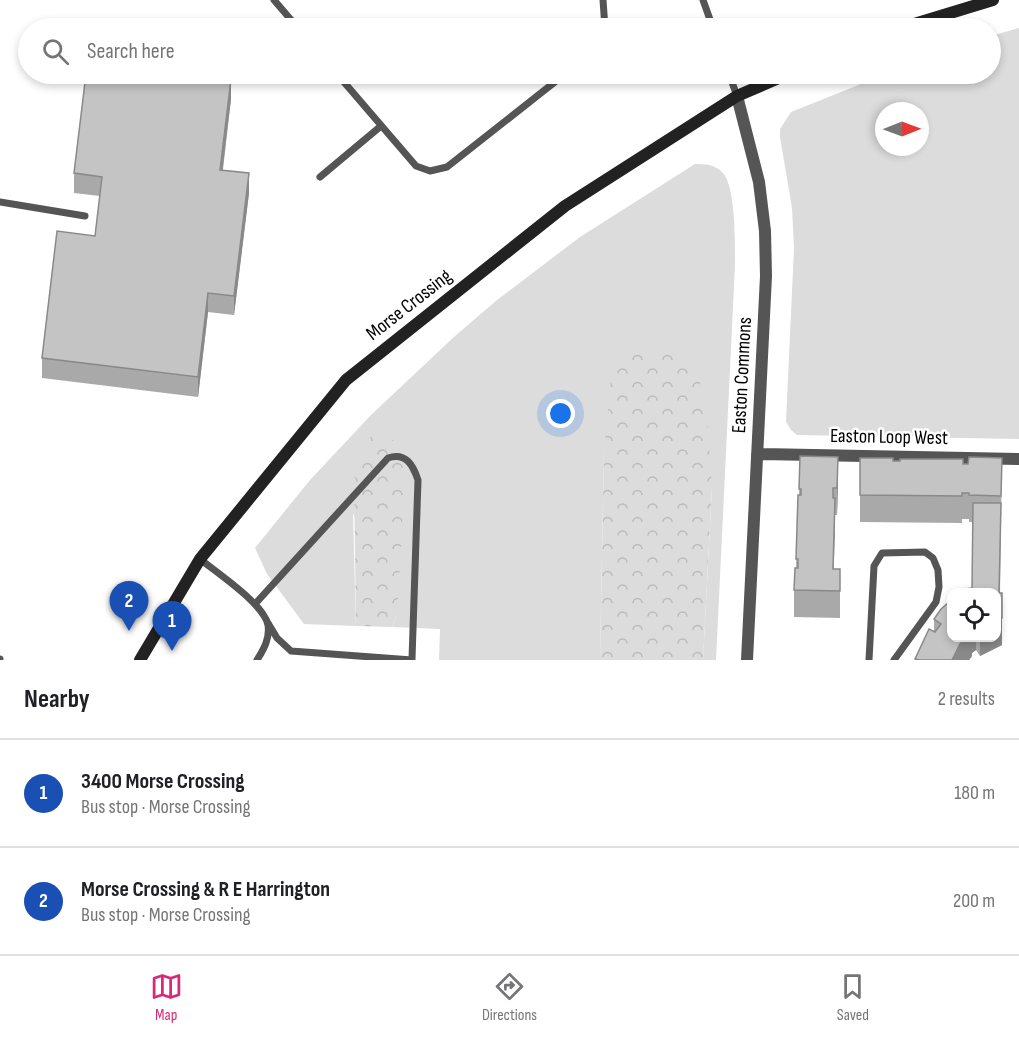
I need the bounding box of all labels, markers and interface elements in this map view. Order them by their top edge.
search box [18,18,1001,84]
icon: search [39,35,72,68]
text: Search here [87,38,174,65]
north arrow [875,102,929,156]
street label: Morse Crossing [362,264,456,346]
street label: Easton Commons [727,316,757,434]
your location [546,399,575,428]
street label: Easton Loop West [830,424,948,450]
pin: 2 [110,582,148,631]
map controls [947,588,1001,642]
button: locate [947,588,1001,642]
pin: 1 [152,602,192,651]
text: Nearby [24,684,90,715]
text: 2 results [938,687,995,711]
text: 3400 Morse Crossing [81,768,244,795]
text: 1 [40,781,47,805]
text: 180 m [954,781,995,805]
text: Bus stop · Morse Crossing [81,795,250,819]
text: Morse Crossing & R E Harrington [81,876,330,903]
text: 2 [39,889,48,913]
text: 200 m [953,889,995,913]
text: Bus stop · Morse Crossing [81,903,250,927]
tab: Map [150,970,183,1025]
tab: Directions [482,970,537,1025]
tab: Saved [836,970,869,1025]

